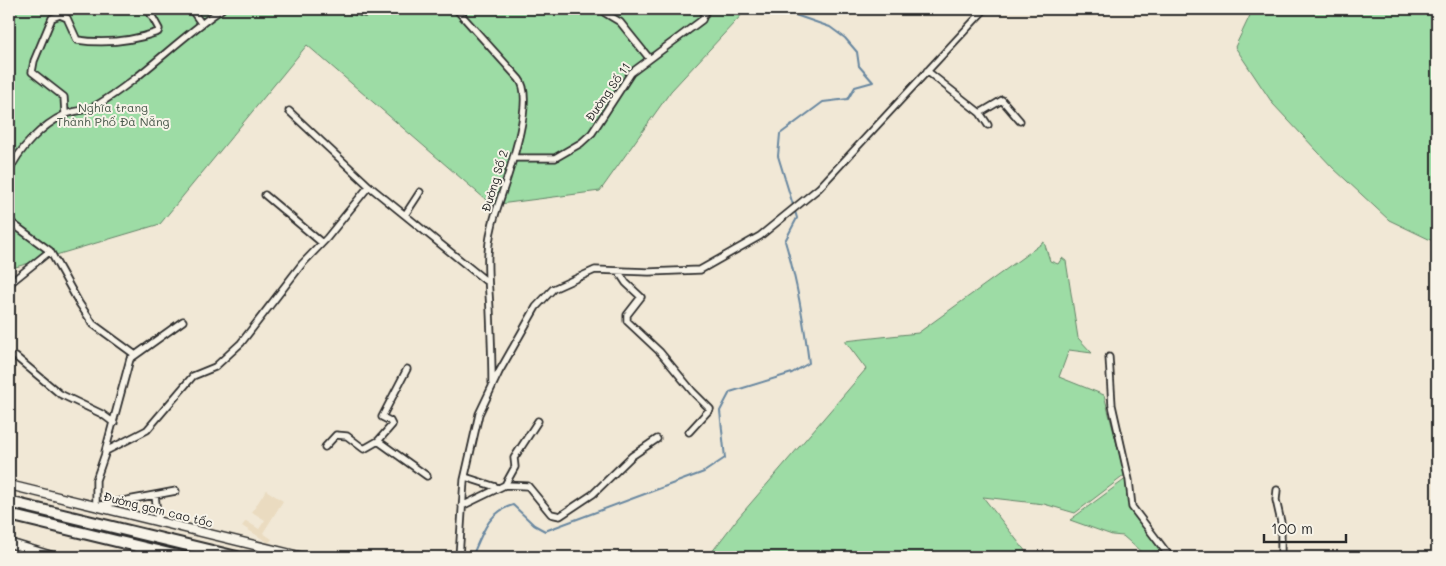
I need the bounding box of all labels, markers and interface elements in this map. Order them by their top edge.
street label: Đường Số 11 [581,59,633,124]
park label: Nghĩa trang Thành Phố Đà Nẵng [56,99,170,129]
street label: Đường Số 2 [477,148,511,214]
street label: Đường gom cao tốc [102,488,215,530]
scale bar [1264,511,1346,543]
text: 100 m [1271,518,1313,538]

